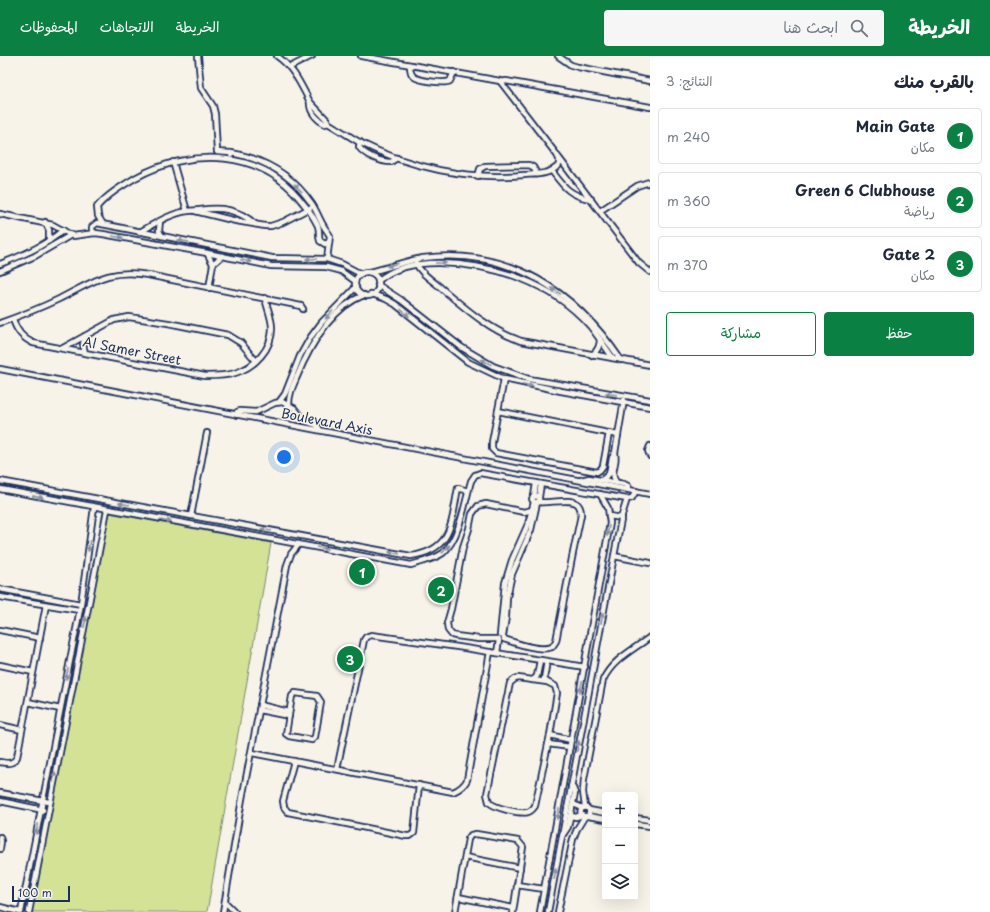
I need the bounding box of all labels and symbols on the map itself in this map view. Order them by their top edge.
one-way arrow [293,183,303,193]
one-way arrow [112,234,124,240]
one-way arrow [177,237,189,243]
one-way arrow [305,256,317,263]
one-way arrow [240,258,252,264]
one-way arrow [435,260,448,266]
one-way arrow [386,262,398,268]
one-way arrow [551,287,562,295]
one-way arrow [400,308,411,317]
one-way arrow [324,310,333,320]
street label: Al Samer Street [81,331,183,369]
one-way arrow [480,359,492,366]
one-way arrow [522,382,534,388]
one-way arrow [605,390,618,396]
street label: Boulevard Axis [280,403,374,439]
your location [274,447,294,467]
one-way arrow [32,494,44,500]
one-way arrow [118,501,130,507]
one-way arrow [160,518,172,524]
one-way arrow [605,525,611,537]
one-way arrow [259,527,272,533]
one-way arrow [86,540,92,552]
one-way arrow [441,544,451,554]
one-way arrow [316,545,328,551]
one-way arrow [388,549,400,555]
pin: 1 [349,557,375,587]
pin: 2 [428,575,454,605]
one-way arrow [599,612,605,624]
one-way arrow [83,616,89,629]
pin: 3 [337,644,363,674]
one-way arrow [64,668,70,680]
one-way arrow [578,680,584,693]
one-way arrow [575,740,581,752]
one-way arrow [52,771,58,784]
one-way arrow [555,808,561,821]
one-way arrow [33,823,39,835]
one-way arrow [552,867,558,880]
scale bar [12,884,70,903]

